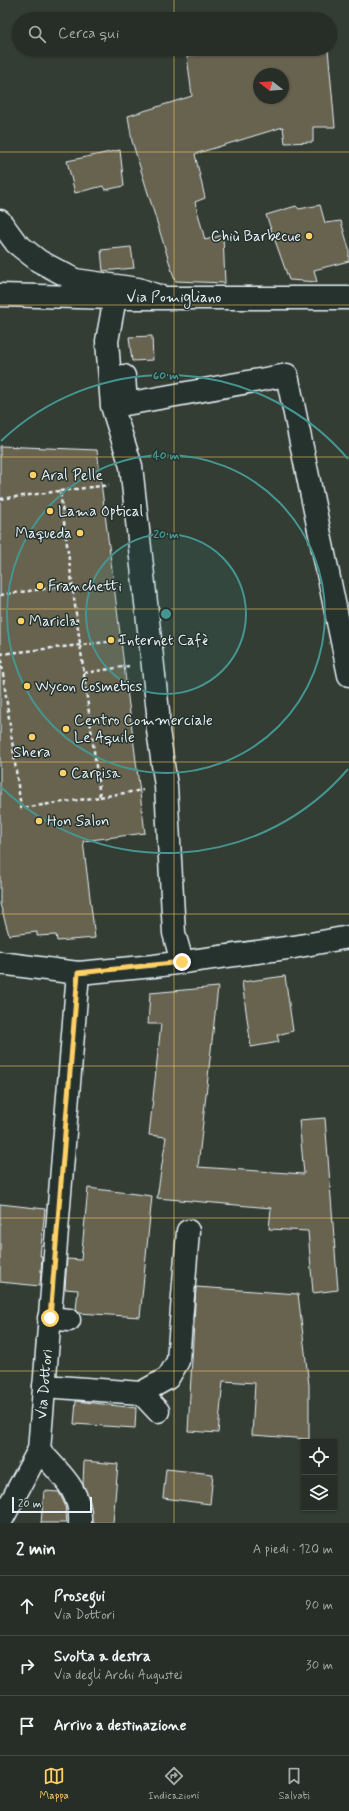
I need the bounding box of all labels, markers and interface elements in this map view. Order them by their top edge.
search box [12,12,337,56]
icon: search [26,23,48,45]
text: Cerca qui [58,24,119,44]
north arrow [253,68,289,104]
place label: Chiù Barbecue [211,227,301,247]
marker: Chiù Barbecue [304,231,314,241]
street label: Via Pomigliano [127,288,221,309]
text: 60 m [153,368,179,384]
text: 40 m [153,448,180,464]
place label: Aral Pelle [41,466,103,486]
marker: Aral Pelle [28,470,38,480]
place label: Lama Optical [58,502,143,522]
marker: Lama Optical [45,506,55,516]
place label: Maqueda [15,524,72,544]
text: 20 m [153,527,179,543]
marker: Maqueda [75,528,85,538]
place label: Franchetti [48,577,122,597]
marker: Franchetti [35,581,45,591]
centre of rings [159,607,173,621]
place label: Maricla [29,612,79,632]
marker: Maricla [16,616,26,626]
place label: Internet Cafè [119,631,208,651]
marker: Internet Cafè [106,635,116,645]
place label: Wycon Cosmetics [35,677,142,697]
marker: Wycon Cosmetics [22,681,32,691]
place label: Centro Commerciale Le Aquile [74,711,213,748]
marker: Centro Commerciale Le Aquile [61,724,71,734]
marker: Shera [27,732,37,742]
place label: Shera [13,743,51,763]
place label: Carpisa [71,764,122,784]
marker: Carpisa [58,768,68,778]
place label: Hon Salon [47,812,109,832]
marker: Hon Salon [34,816,44,826]
route end [173,953,191,971]
route start [41,1309,59,1327]
street label: Via Dottori [32,1348,58,1420]
map controls [301,1439,337,1511]
button: locate [301,1439,337,1475]
button: layers [301,1475,337,1511]
scale bar [12,1495,92,1514]
text: 20 m [18,1497,41,1511]
text: 2 min [16,1538,56,1560]
text: A piedi · 120 m [253,1541,333,1558]
text: Prosegui [54,1587,105,1607]
icon: ahead [16,1595,38,1617]
text: 90 m [305,1597,333,1614]
text: Via Dottori [54,1607,115,1624]
text: Svolta a destra [54,1647,151,1667]
icon: right [16,1655,38,1677]
text: 30 m [306,1657,333,1674]
text: Via degli Archi Augustei [54,1667,182,1684]
icon: arrive [16,1715,38,1737]
text: Arrivo a destinazione [54,1716,187,1736]
tab: Mappa [40,1765,69,1803]
tab: Indicazioni [148,1765,199,1803]
tab: Salvati [278,1765,310,1803]

